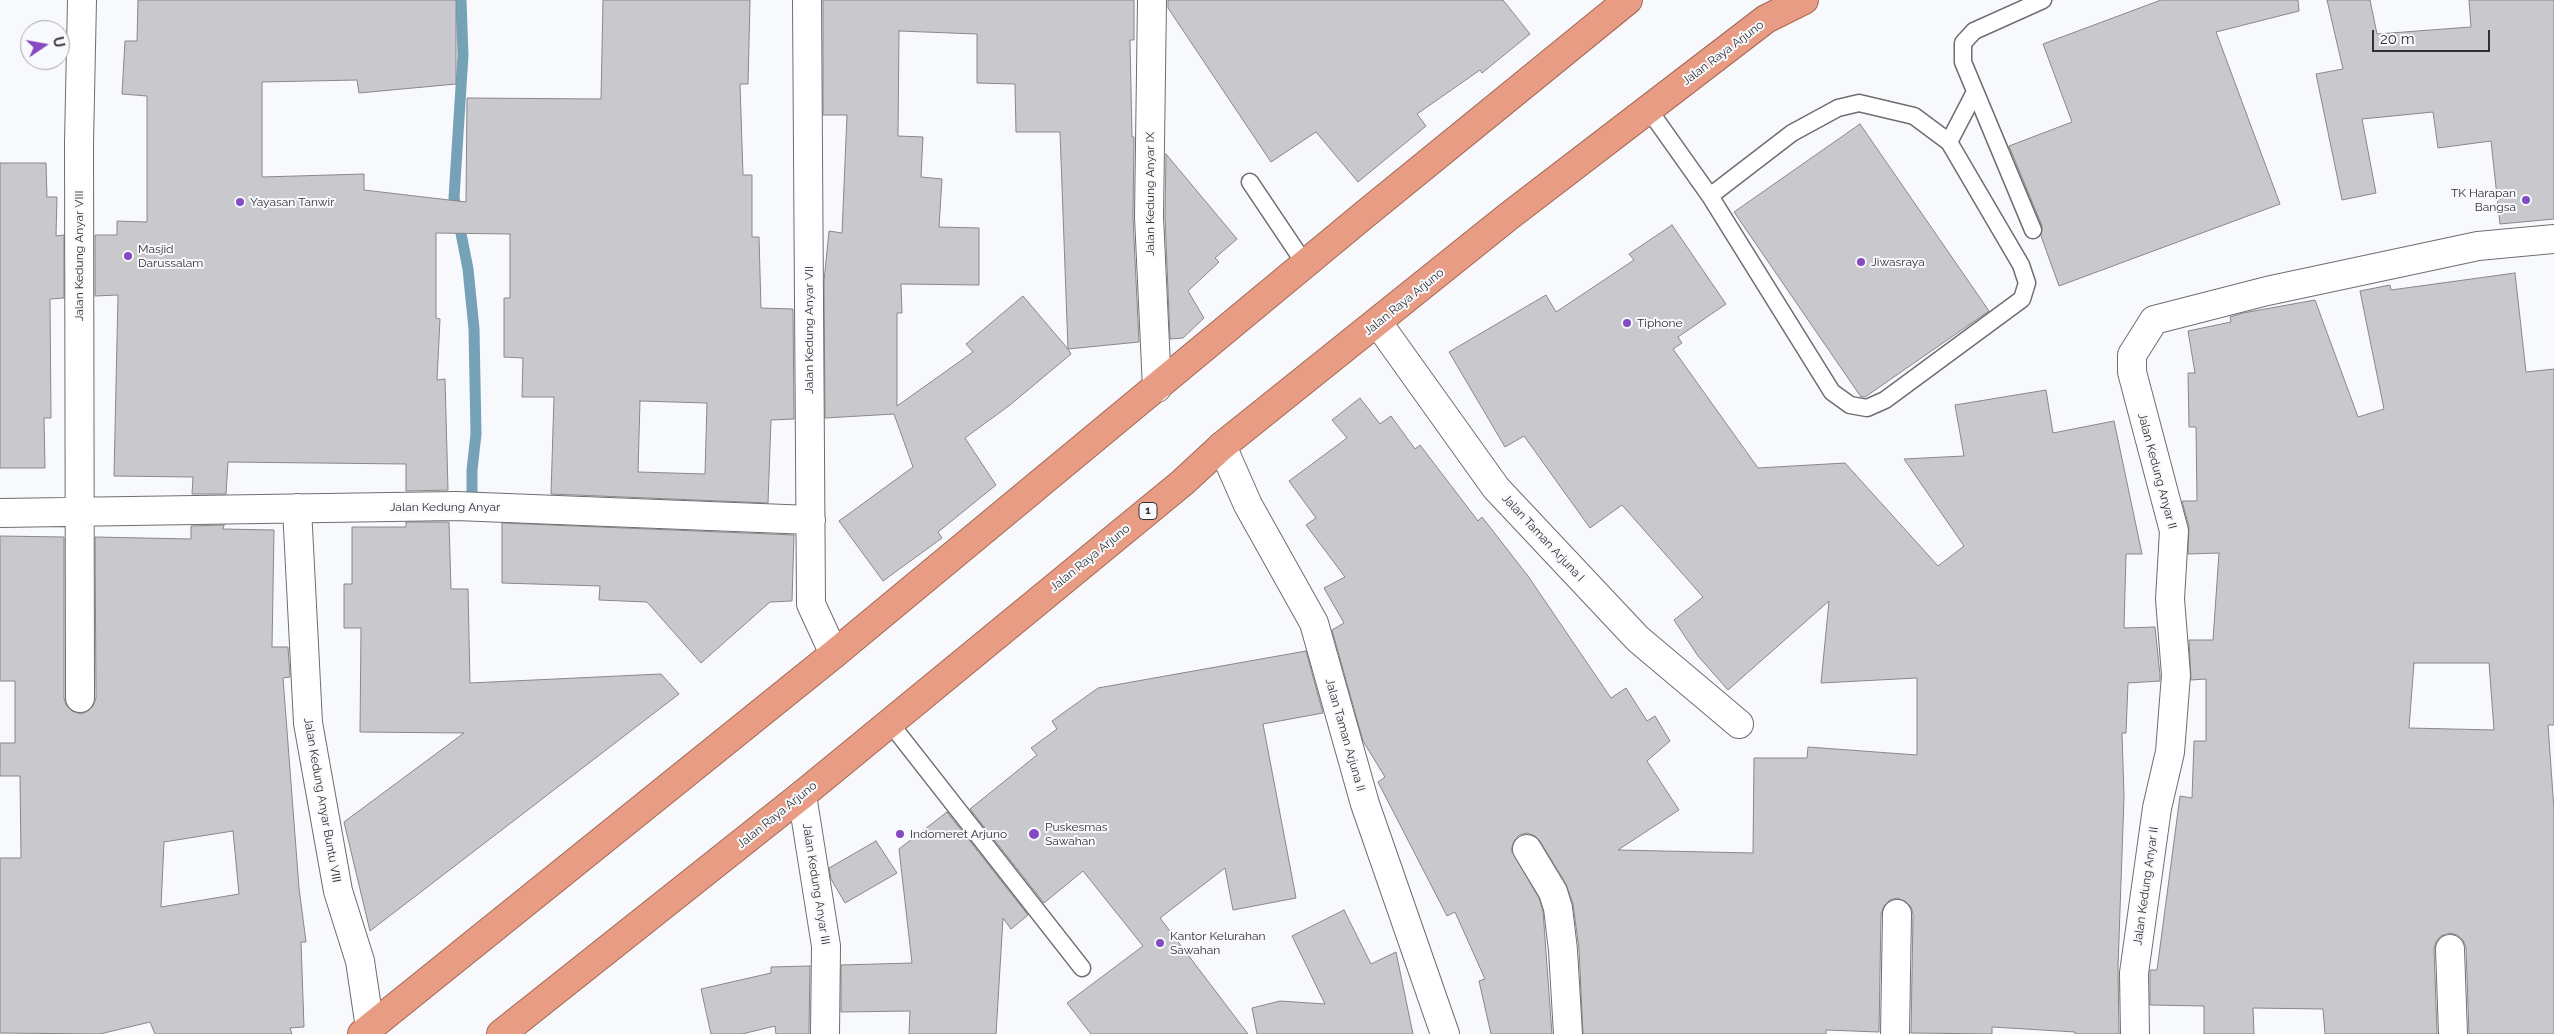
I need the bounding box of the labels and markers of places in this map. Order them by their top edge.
place label: TK Harapan Bangsa [2451,186,2516,214]
marker: TK Harapan Bangsa [2520,194,2532,206]
place label: Yayasan Tanwir [250,195,334,209]
marker: Yayasan Tanwir [234,196,246,208]
place label: Masjid Darussalam [138,242,203,270]
marker: Masjid Darussalam [122,250,134,262]
place label: Jiwasraya [1871,255,1925,269]
marker: Jiwasraya [1855,256,1867,268]
place label: Tiphone [1637,316,1683,330]
marker: Tiphone [1621,317,1633,329]
place label: Puskesmas Sawahan [1045,820,1108,848]
place label: Indomeret Arjuno [910,827,1007,841]
marker: Puskesmas Sawahan [1027,827,1041,841]
marker: Indomeret Arjuno [894,828,906,840]
place label: Kantor Kelurahan Sawahan [1170,929,1266,957]
marker: Kantor Kelurahan Sawahan [1154,937,1166,949]

